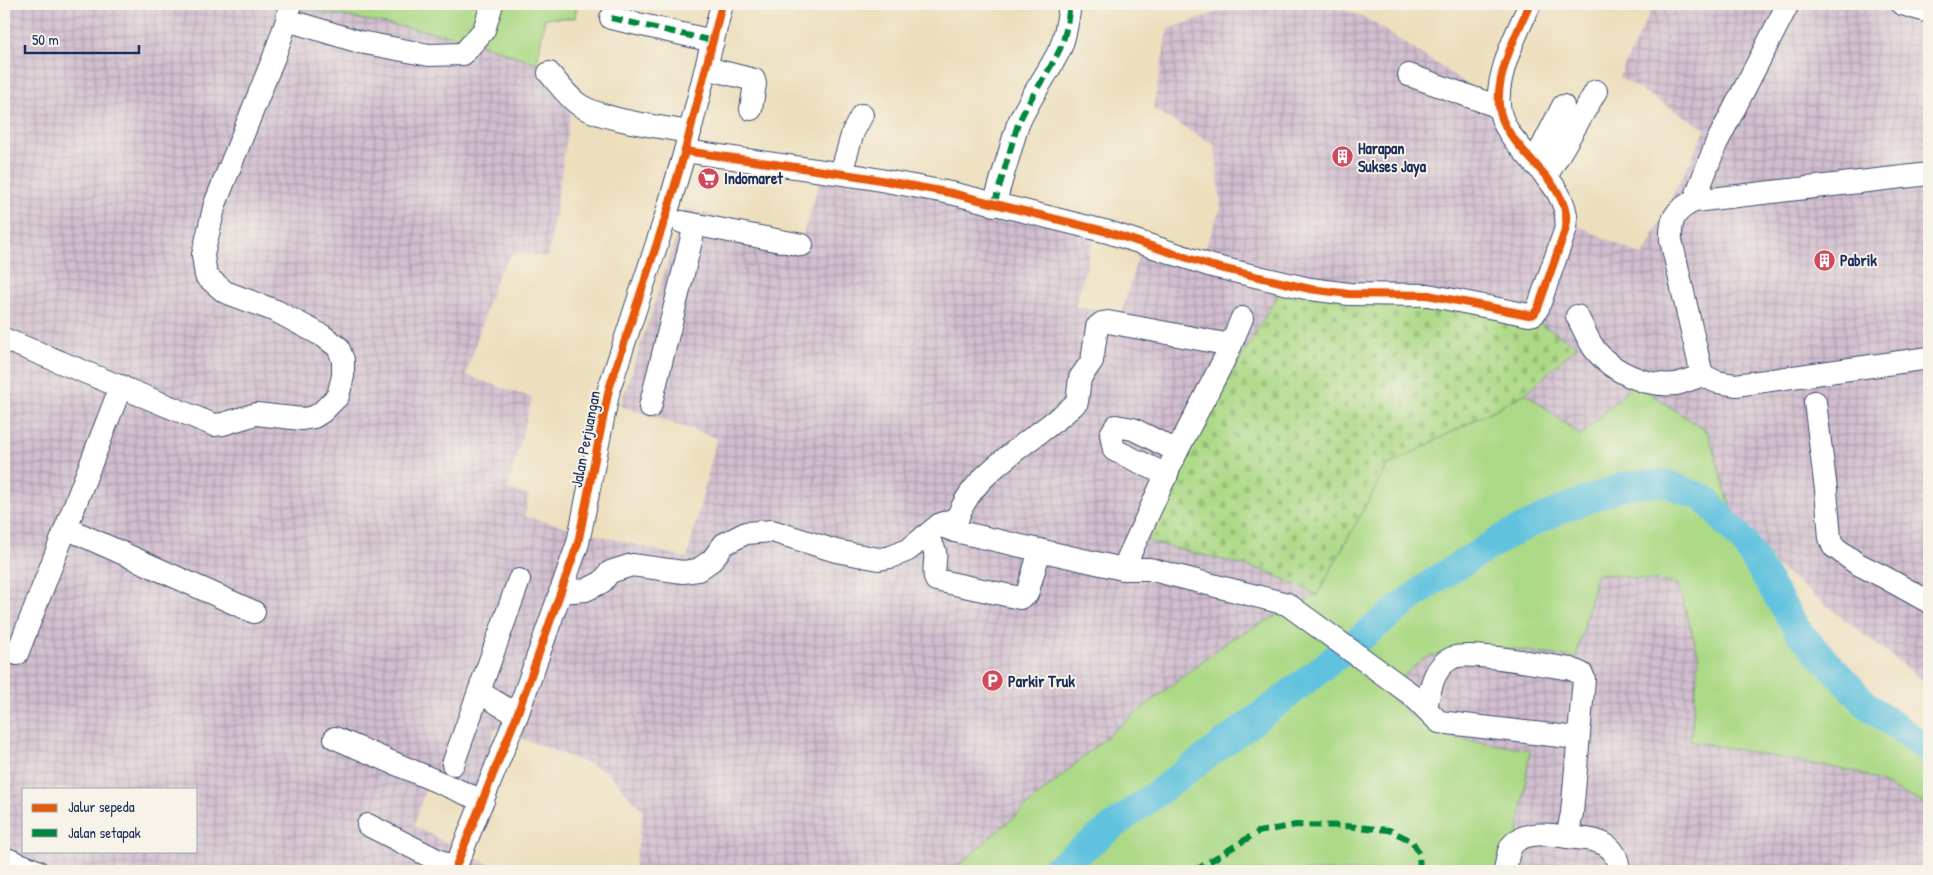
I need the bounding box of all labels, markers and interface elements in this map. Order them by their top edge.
scale bar [25,22,139,54]
text: 50 m [32,29,59,50]
place label: Harapan Sukses Jaya [1358,137,1427,178]
building icon: Harapan Sukses Jaya [1330,145,1354,169]
supermarket icon: Indomaret [696,166,720,190]
place label: Indomaret [724,167,783,189]
building icon: Pabrik [1812,248,1836,272]
place label: Pabrik [1840,249,1877,271]
street label: Jalan Perjuangan [565,389,605,489]
parking icon: Parkir Truk [980,669,1004,693]
place label: Parkir Truk [1008,670,1075,692]
legend [22,788,198,852]
text: Jalur sepeda [68,796,135,817]
text: Jalan setapak [68,822,141,843]

